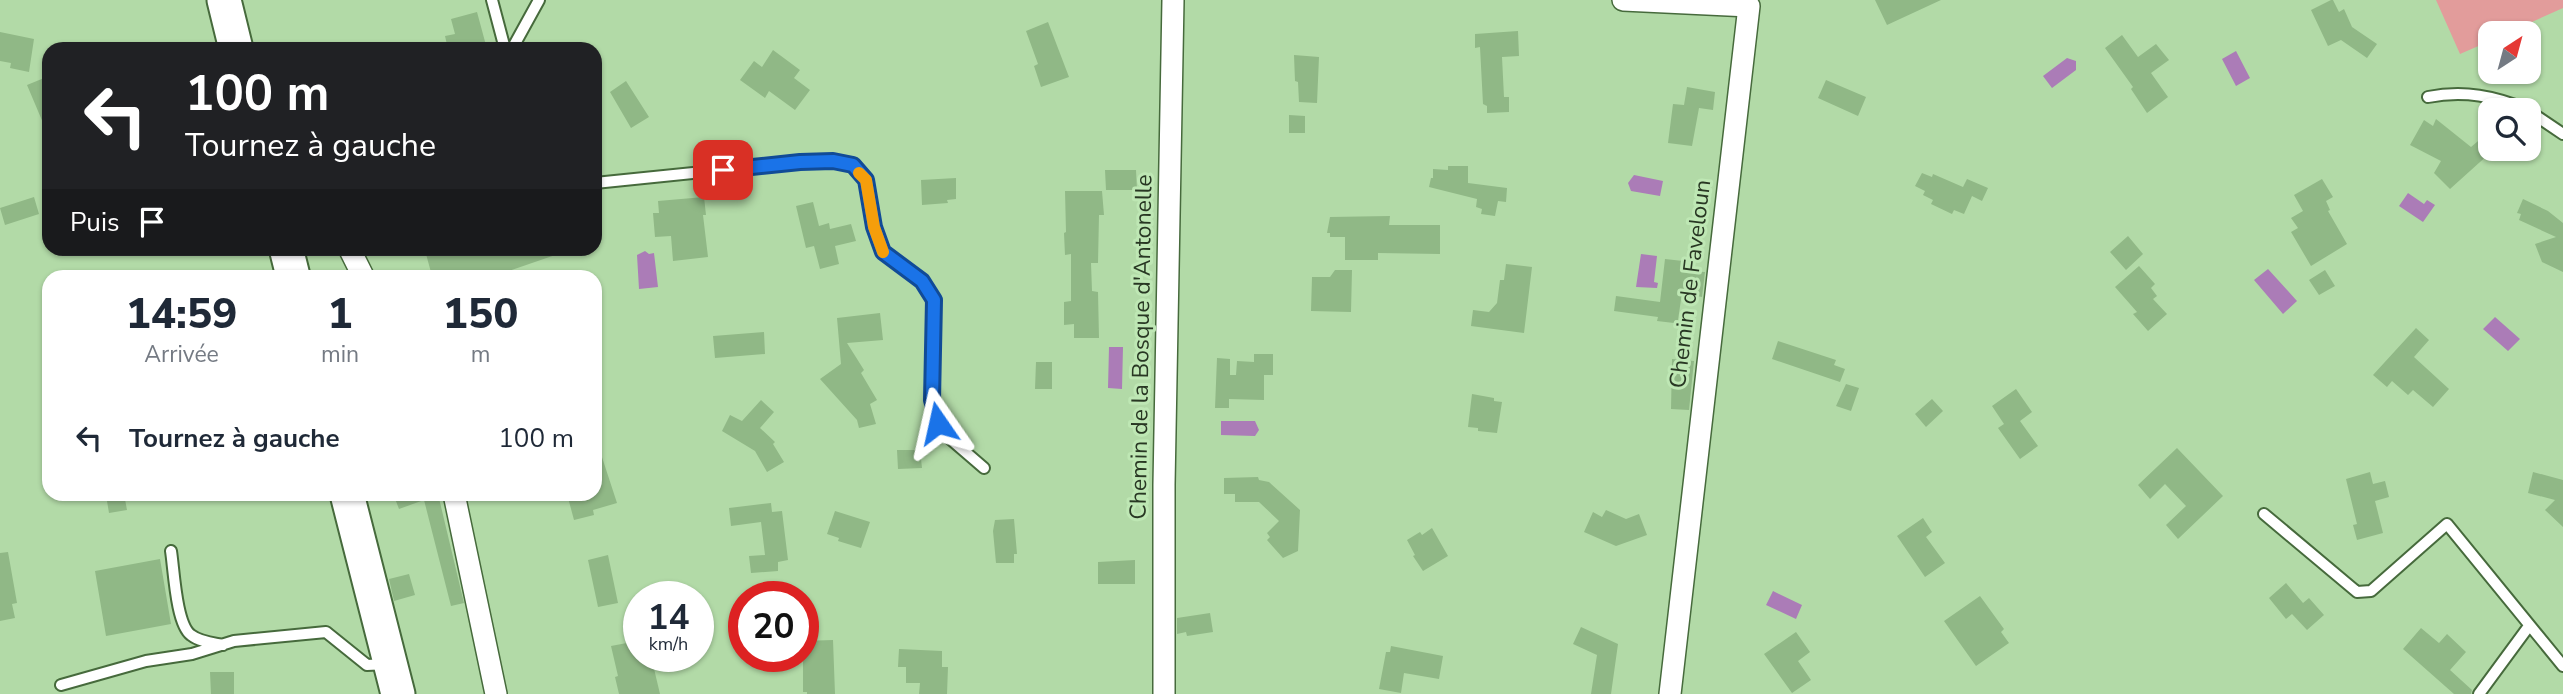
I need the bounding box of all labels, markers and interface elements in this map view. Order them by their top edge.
north arrow [2478,21,2541,84]
map controls [2478,21,2541,161]
text: 100 m [185,60,329,127]
icon: left [70,70,161,161]
button: search [2478,98,2541,161]
text: Tournez à gauche [185,124,436,167]
pin [693,140,753,200]
icon: arrive [704,151,742,189]
street label: Chemin de la Bosque d'Antonelle [1122,174,1160,520]
street label: Chemin de Faveloun [1662,178,1718,390]
icon: arrive [133,203,171,241]
text: Puis [70,205,119,240]
text: 14:59 [126,286,237,343]
text: 1 [327,286,353,343]
text: 150 [443,286,518,343]
text: Arrivée [144,339,219,370]
text: min [321,339,359,370]
text: m [471,339,490,370]
position arrow [901,386,975,460]
icon: left [70,419,108,457]
text: Tournez à gauche [129,421,340,456]
text: 100 m [498,421,574,456]
speed limit sign: 20 [728,581,819,672]
text: 14 [647,594,690,641]
text: km/h [649,632,688,656]

